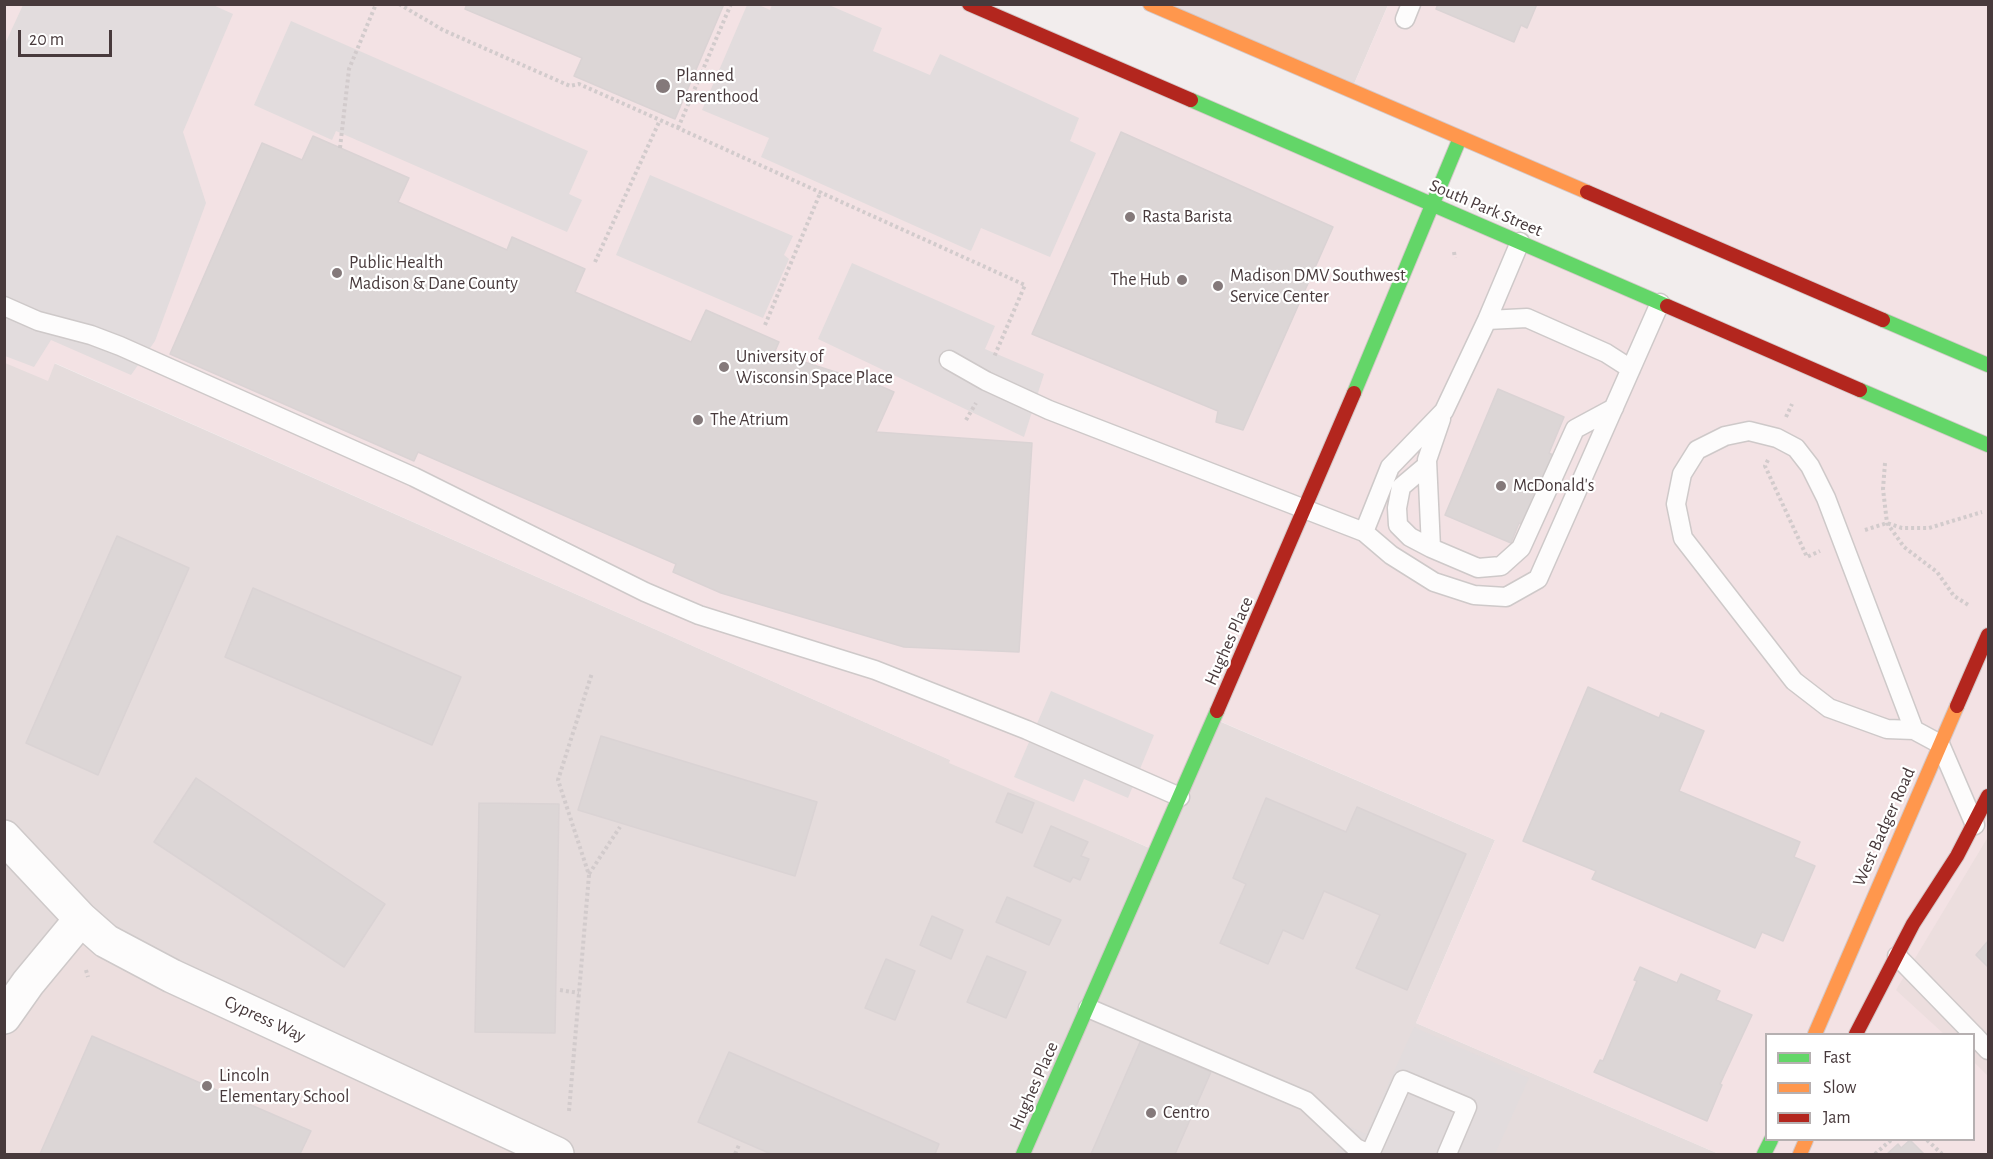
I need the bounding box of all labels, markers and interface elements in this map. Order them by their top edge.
scale bar [21,18,116,56]
text: 20 m [29,31,64,49]
place label: Planned Parenthood [676,65,759,107]
marker: Planned Parenthood [654,77,672,95]
street label: South Park Street [1426,174,1546,242]
place label: Rasta Barista [1142,206,1232,228]
marker: Rasta Barista [1123,210,1137,224]
place label: Public Health Madison & Dane County [349,252,518,294]
place label: Madison DMV Southwest Service Center [1230,265,1406,308]
marker: Public Health Madison & Dane County [330,266,344,280]
place label: The Hub [1110,269,1170,291]
marker: The Hub [1175,273,1189,287]
marker: Madison DMV Southwest Service Center [1211,279,1225,293]
place label: University of Wisconsin Space Place [736,346,893,388]
marker: University of Wisconsin Space Place [717,360,731,374]
place label: The Atrium [710,409,789,431]
marker: The Atrium [691,413,705,427]
place label: McDonald's [1513,475,1595,497]
marker: McDonald's [1494,479,1508,493]
street label: Hughes Place [1200,593,1258,689]
street label: West Badger Road [1848,764,1920,890]
street label: Cypress Way [221,991,309,1047]
legend [1765,1033,1975,1141]
street label: Hughes Place [1005,1038,1063,1134]
text: Fast [1823,1049,1851,1067]
place label: Lincoln Elementary School [219,1065,349,1108]
marker: Lincoln Elementary School [200,1079,214,1093]
text: Slow [1823,1079,1856,1097]
place label: Centro [1163,1102,1210,1124]
marker: Centro [1144,1106,1158,1120]
text: Jam [1823,1109,1851,1127]

